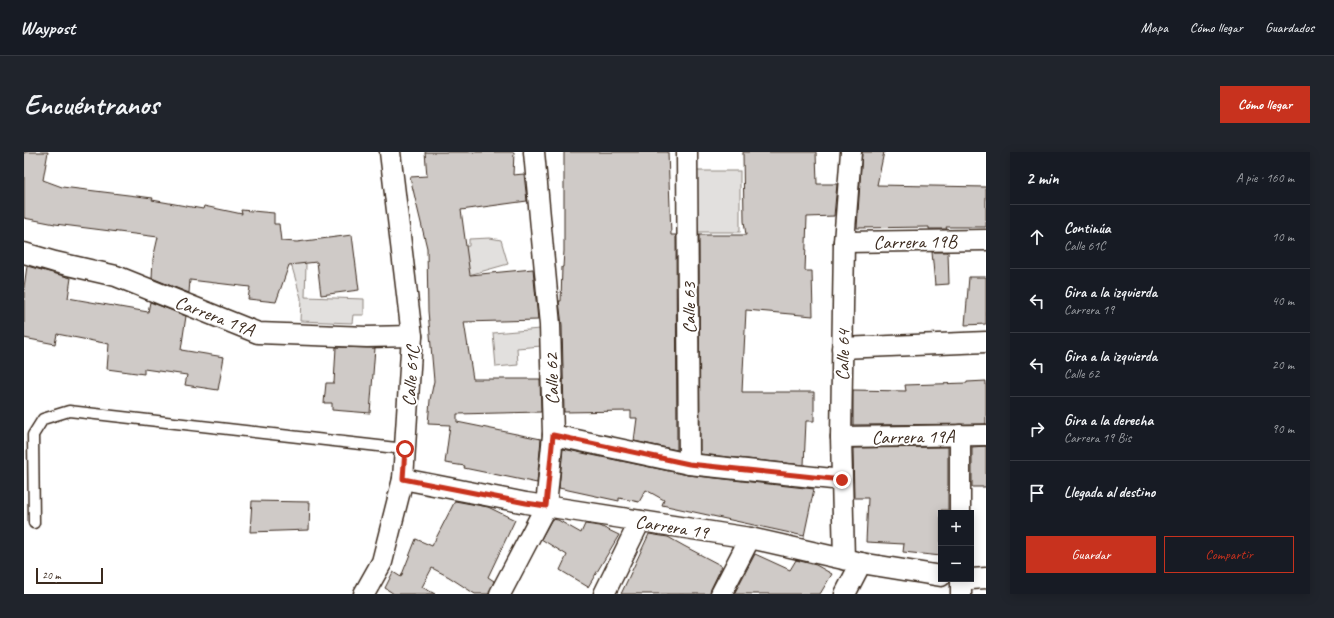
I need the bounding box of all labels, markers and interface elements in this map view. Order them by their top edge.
text: Waypost [20,16,75,40]
text: Mapa [1141,19,1168,36]
text: Cómo llegar [1190,19,1243,36]
text: Guardados [1265,19,1314,36]
button: Cómo llegar [1220,86,1310,123]
text: Encuéntranos [24,87,159,122]
text: 2 min [1026,168,1059,189]
text: A pie · 160 m [1236,170,1294,186]
text: Continúa [1064,219,1111,238]
icon: ahead [1026,226,1048,248]
street label: Carrera 19B [873,229,958,255]
text: 10 m [1272,229,1294,245]
text: Calle 61C [1064,238,1105,254]
street label: Calle 63 [677,281,701,334]
text: Gira a la izquierda [1064,283,1157,302]
street label: Carrera 19A [172,290,259,343]
icon: left [1026,290,1048,312]
text: 40 m [1272,293,1294,309]
text: Carrera 19 [1064,302,1114,318]
street label: Calle 64 [831,327,855,381]
street label: Calle 61C [397,343,425,407]
text: Gira a la izquierda [1064,347,1157,366]
street label: Calle 62 [540,352,564,405]
icon: left [1026,354,1048,376]
text: 20 m [1272,357,1294,373]
text: Calle 62 [1064,366,1099,382]
text: Gira a la derecha [1064,411,1153,430]
icon: right [1026,418,1048,440]
text: 90 m [1272,421,1294,437]
street label: Carrera 19A [871,424,956,450]
text: Carrera 19 Bis [1064,430,1131,446]
route start [396,440,414,458]
route end [833,471,851,489]
icon: arrive [1026,482,1048,504]
text: Llegada al destino [1064,483,1155,502]
street label: Carrera 19 [634,509,711,545]
map controls [938,510,974,582]
button: + [938,510,974,546]
button: Guardar [1026,536,1156,573]
button: Compartir [1164,536,1294,573]
button: − [938,546,974,582]
scale bar [36,566,103,585]
text: 20 m [42,568,61,582]

